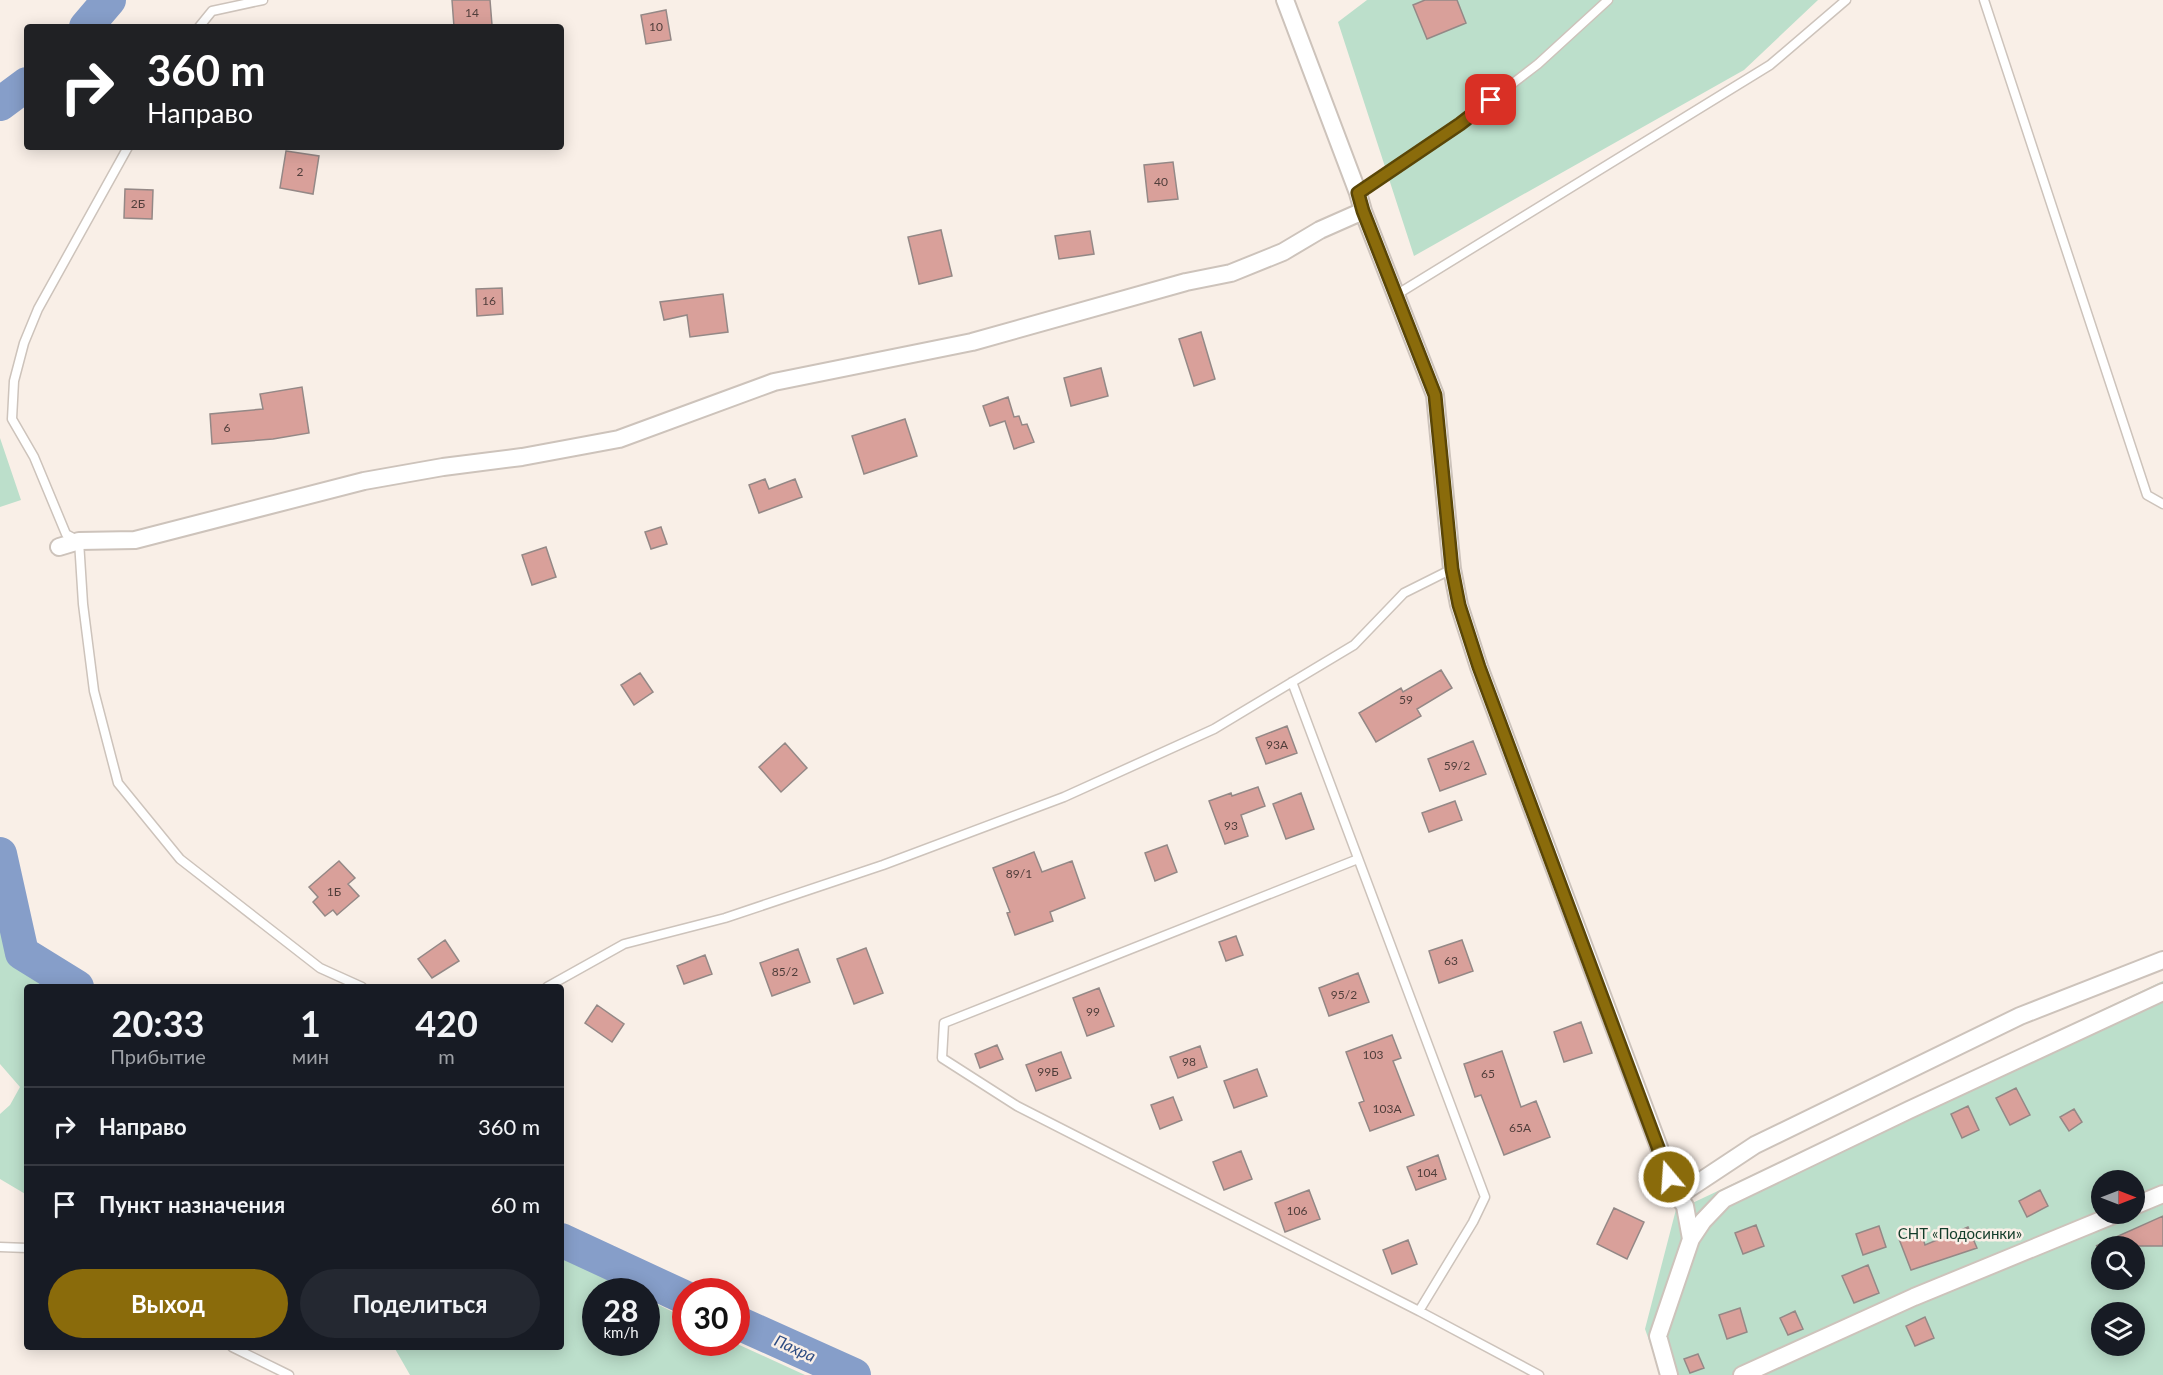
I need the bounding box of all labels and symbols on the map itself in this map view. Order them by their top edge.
house number: 14 [465,5,479,20]
house number: 10 [649,19,663,34]
pin [1465,74,1516,125]
house number: 2 [297,164,304,179]
house number: 40 [1154,174,1168,189]
house number: 2Б [131,196,145,211]
house number: 16 [482,293,496,308]
house number: 6 [224,420,231,435]
house number: 59 [1399,692,1413,707]
house number: 93А [1266,737,1289,752]
house number: 59/2 [1444,758,1470,773]
house number: 93 [1224,818,1238,833]
house number: 89/1 [1006,866,1032,881]
house number: 1Б [327,884,341,899]
house number: 63 [1444,953,1458,968]
house number: 85/2 [772,964,798,979]
house number: 95/2 [1331,987,1357,1002]
house number: 99 [1086,1004,1100,1019]
house number: 103 [1363,1047,1383,1062]
house number: 98 [1182,1054,1196,1069]
house number: 99Б [1037,1064,1059,1079]
house number: 65 [1481,1066,1495,1081]
house number: 103А [1373,1101,1402,1116]
house number: 65А [1509,1120,1532,1135]
position arrow [1637,1145,1701,1209]
house number: 104 [1417,1165,1437,1180]
north arrow [2091,1170,2145,1224]
house number: 106 [1287,1203,1307,1218]
park label: СНТ «Подосинки» [1898,1224,2022,1242]
speed limit sign: 30 [672,1278,750,1356]
water label: Пахра [772,1330,819,1365]

